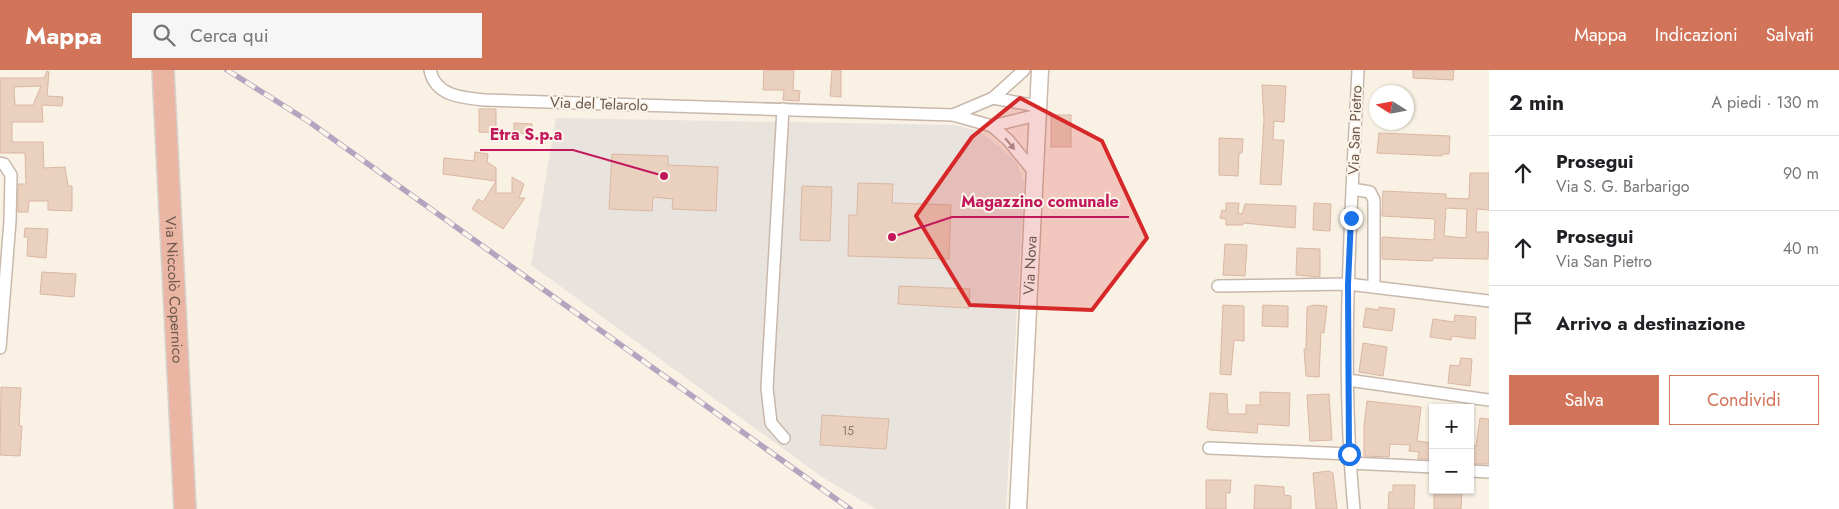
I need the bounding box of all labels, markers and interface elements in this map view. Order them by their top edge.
search box [132,13,482,58]
text: Mappa [25,18,102,53]
icon: search [150,21,178,49]
text: Cerca qui [190,22,269,49]
text: Mappa [1574,22,1627,48]
text: Indicazioni [1655,22,1738,48]
text: Salvati [1766,22,1814,48]
street label: Via San Pietro [1342,85,1368,175]
north arrow [1369,85,1414,130]
text: 2 min [1509,88,1564,118]
street label: Via del Telarolo [549,91,649,117]
text: A piedi · 130 m [1712,91,1819,114]
callout: Etra S.p.a [480,119,573,150]
text: Etra S.p.a [490,123,562,146]
one-way arrow [1005,137,1016,150]
text: Prosegui [1556,148,1634,175]
icon: ahead [1509,159,1537,187]
text: 90 m [1783,162,1819,185]
text: Via S. G. Barbarigo [1556,175,1690,198]
callout: Magazzino comunale [952,186,1129,217]
text: Magazzino comunale [961,190,1119,213]
route end [1340,207,1363,230]
street label: Via Niccolò Copernico [159,216,189,364]
text: Prosegui [1556,223,1634,250]
icon: ahead [1509,234,1537,262]
street label: Via Nova [1018,235,1043,295]
text: 40 m [1783,237,1819,260]
text: Via San Pietro [1556,250,1652,273]
icon: arrive [1509,309,1537,337]
text: Arrivo a destinazione [1556,310,1745,337]
button: Salva [1509,375,1659,425]
button: Condividi [1669,375,1819,425]
map controls [1429,404,1474,494]
button: + [1429,404,1474,449]
house number: 15 [842,422,854,440]
route start [1338,443,1361,466]
button: − [1429,449,1474,494]

